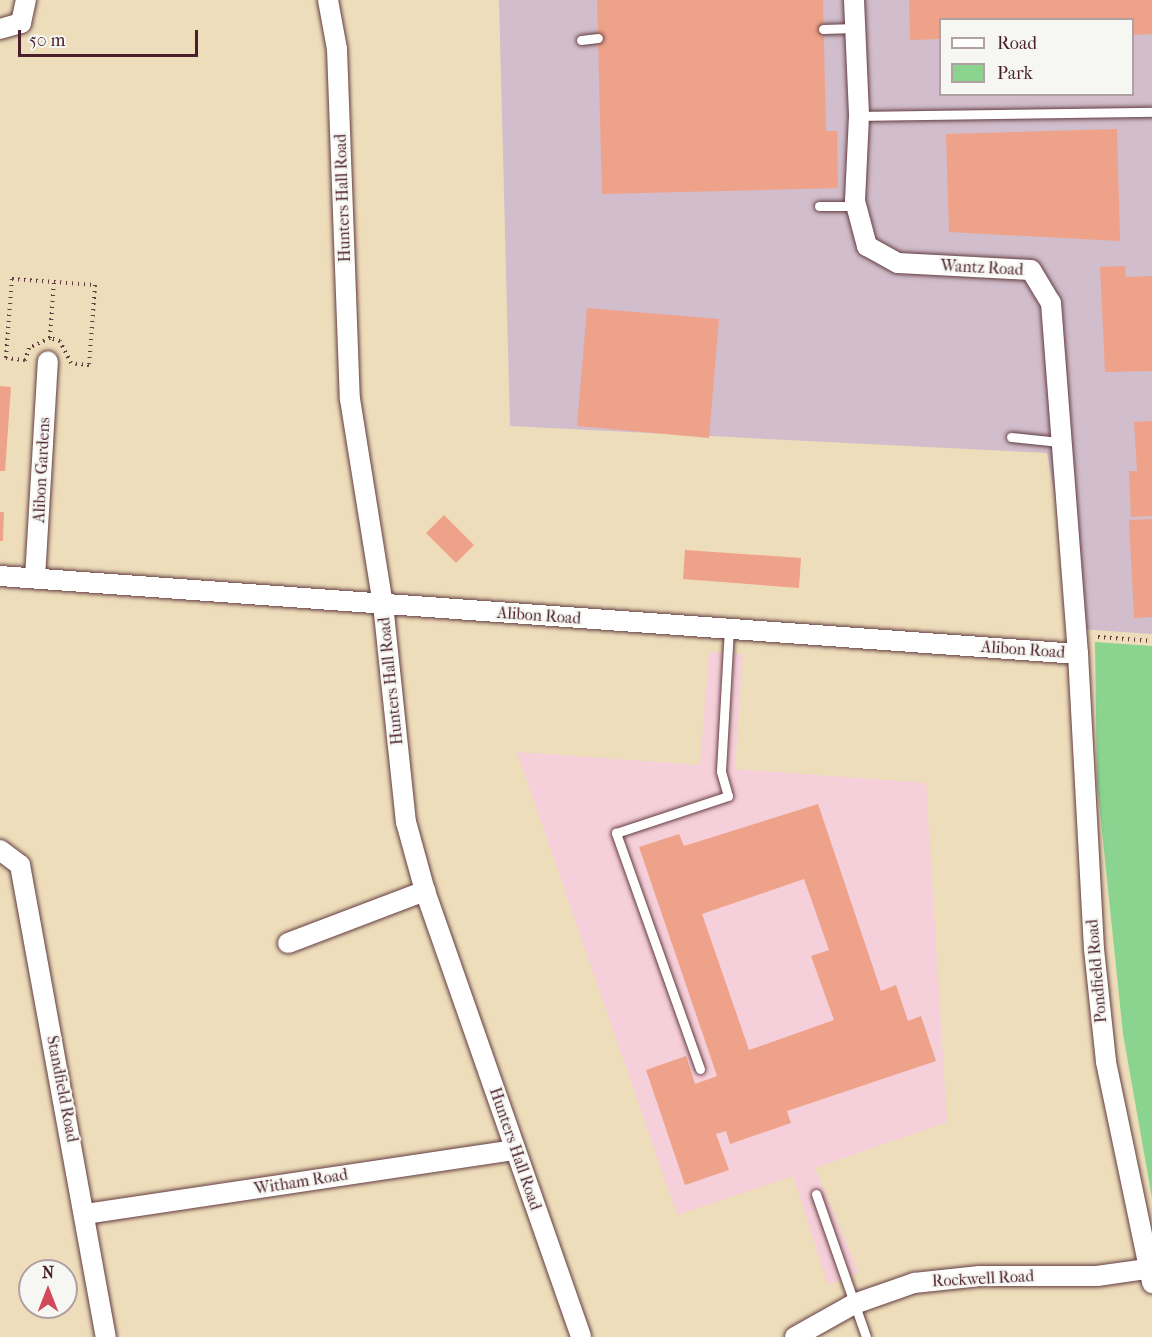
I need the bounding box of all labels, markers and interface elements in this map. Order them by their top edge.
scale bar [21,18,201,56]
legend [939,18,1134,96]
text: 50 m [29,30,65,51]
text: Road [997,33,1037,54]
text: Park [997,63,1033,84]
street label: Hunters Hall Road [331,133,355,263]
street label: Wantz Road [940,256,1024,280]
street label: Alibon Gardens [30,417,54,523]
street label: Alibon Road [496,603,582,629]
street label: Hunters Hall Road [375,616,407,746]
street label: Alibon Road [980,637,1066,663]
street label: Pondfield Road [1083,918,1111,1024]
street label: Standfield Road [42,1034,82,1144]
street label: Hunters Hall Road [485,1085,545,1213]
street label: Witham Road [253,1165,349,1199]
north arrow [18,1259,78,1319]
text: N [42,1263,54,1282]
street label: Rockwell Road [932,1267,1034,1291]

